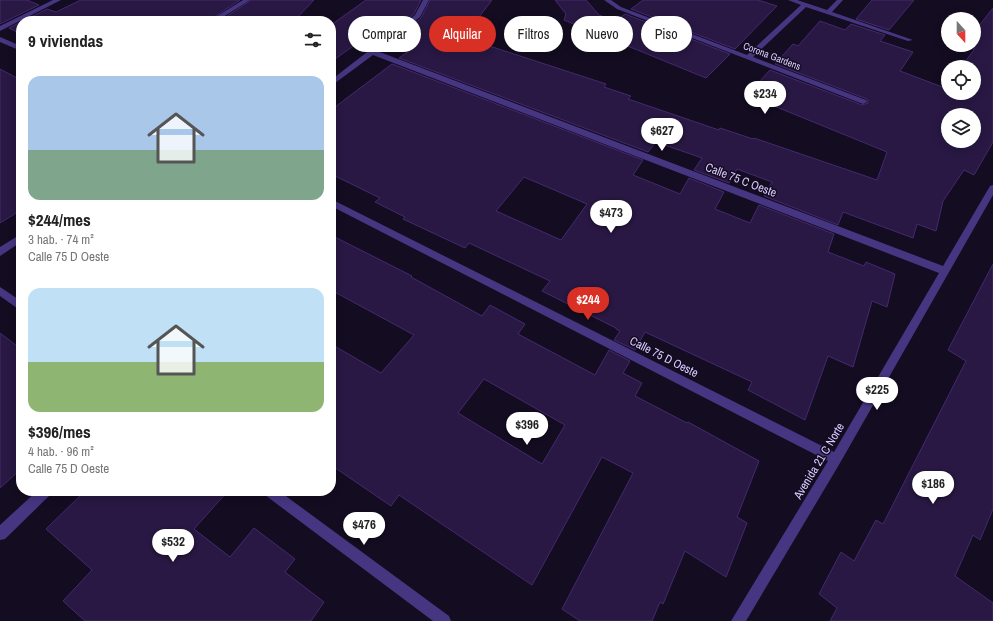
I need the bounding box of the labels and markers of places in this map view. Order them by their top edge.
pin: $234 [741,81,789,115]
pin: $627 [638,118,686,152]
pin: $473 [587,200,635,234]
pin: $244 [564,287,612,321]
pin: $225 [853,377,901,411]
pin: $396 [503,412,551,446]
pin: $186 [909,471,957,505]
pin: $476 [340,512,388,546]
pin: $532 [149,529,197,563]

